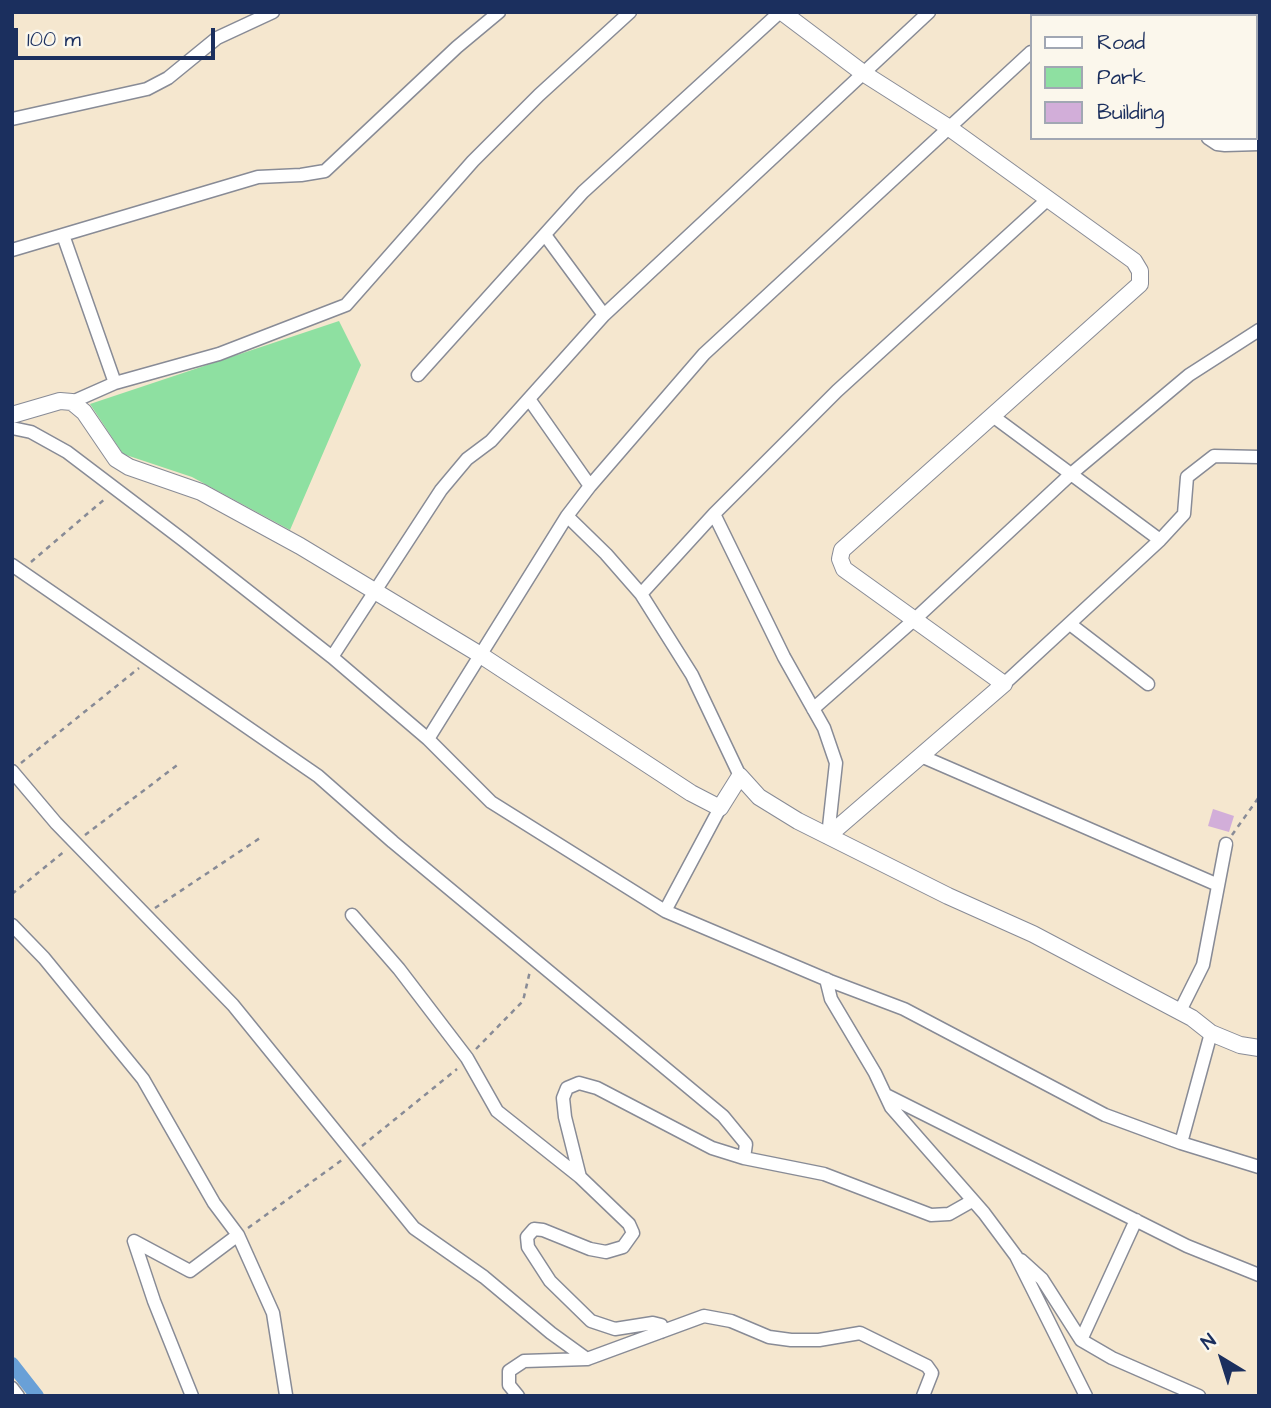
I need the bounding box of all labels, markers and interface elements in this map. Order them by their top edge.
scale bar [18,14,219,58]
legend [1030,14,1257,140]
text: 100 m [27,25,81,54]
text: Road [1097,28,1145,57]
text: Park [1097,63,1146,92]
text: Building [1097,98,1164,127]
north arrow [1187,1324,1257,1394]
text: N [1196,1328,1222,1356]

